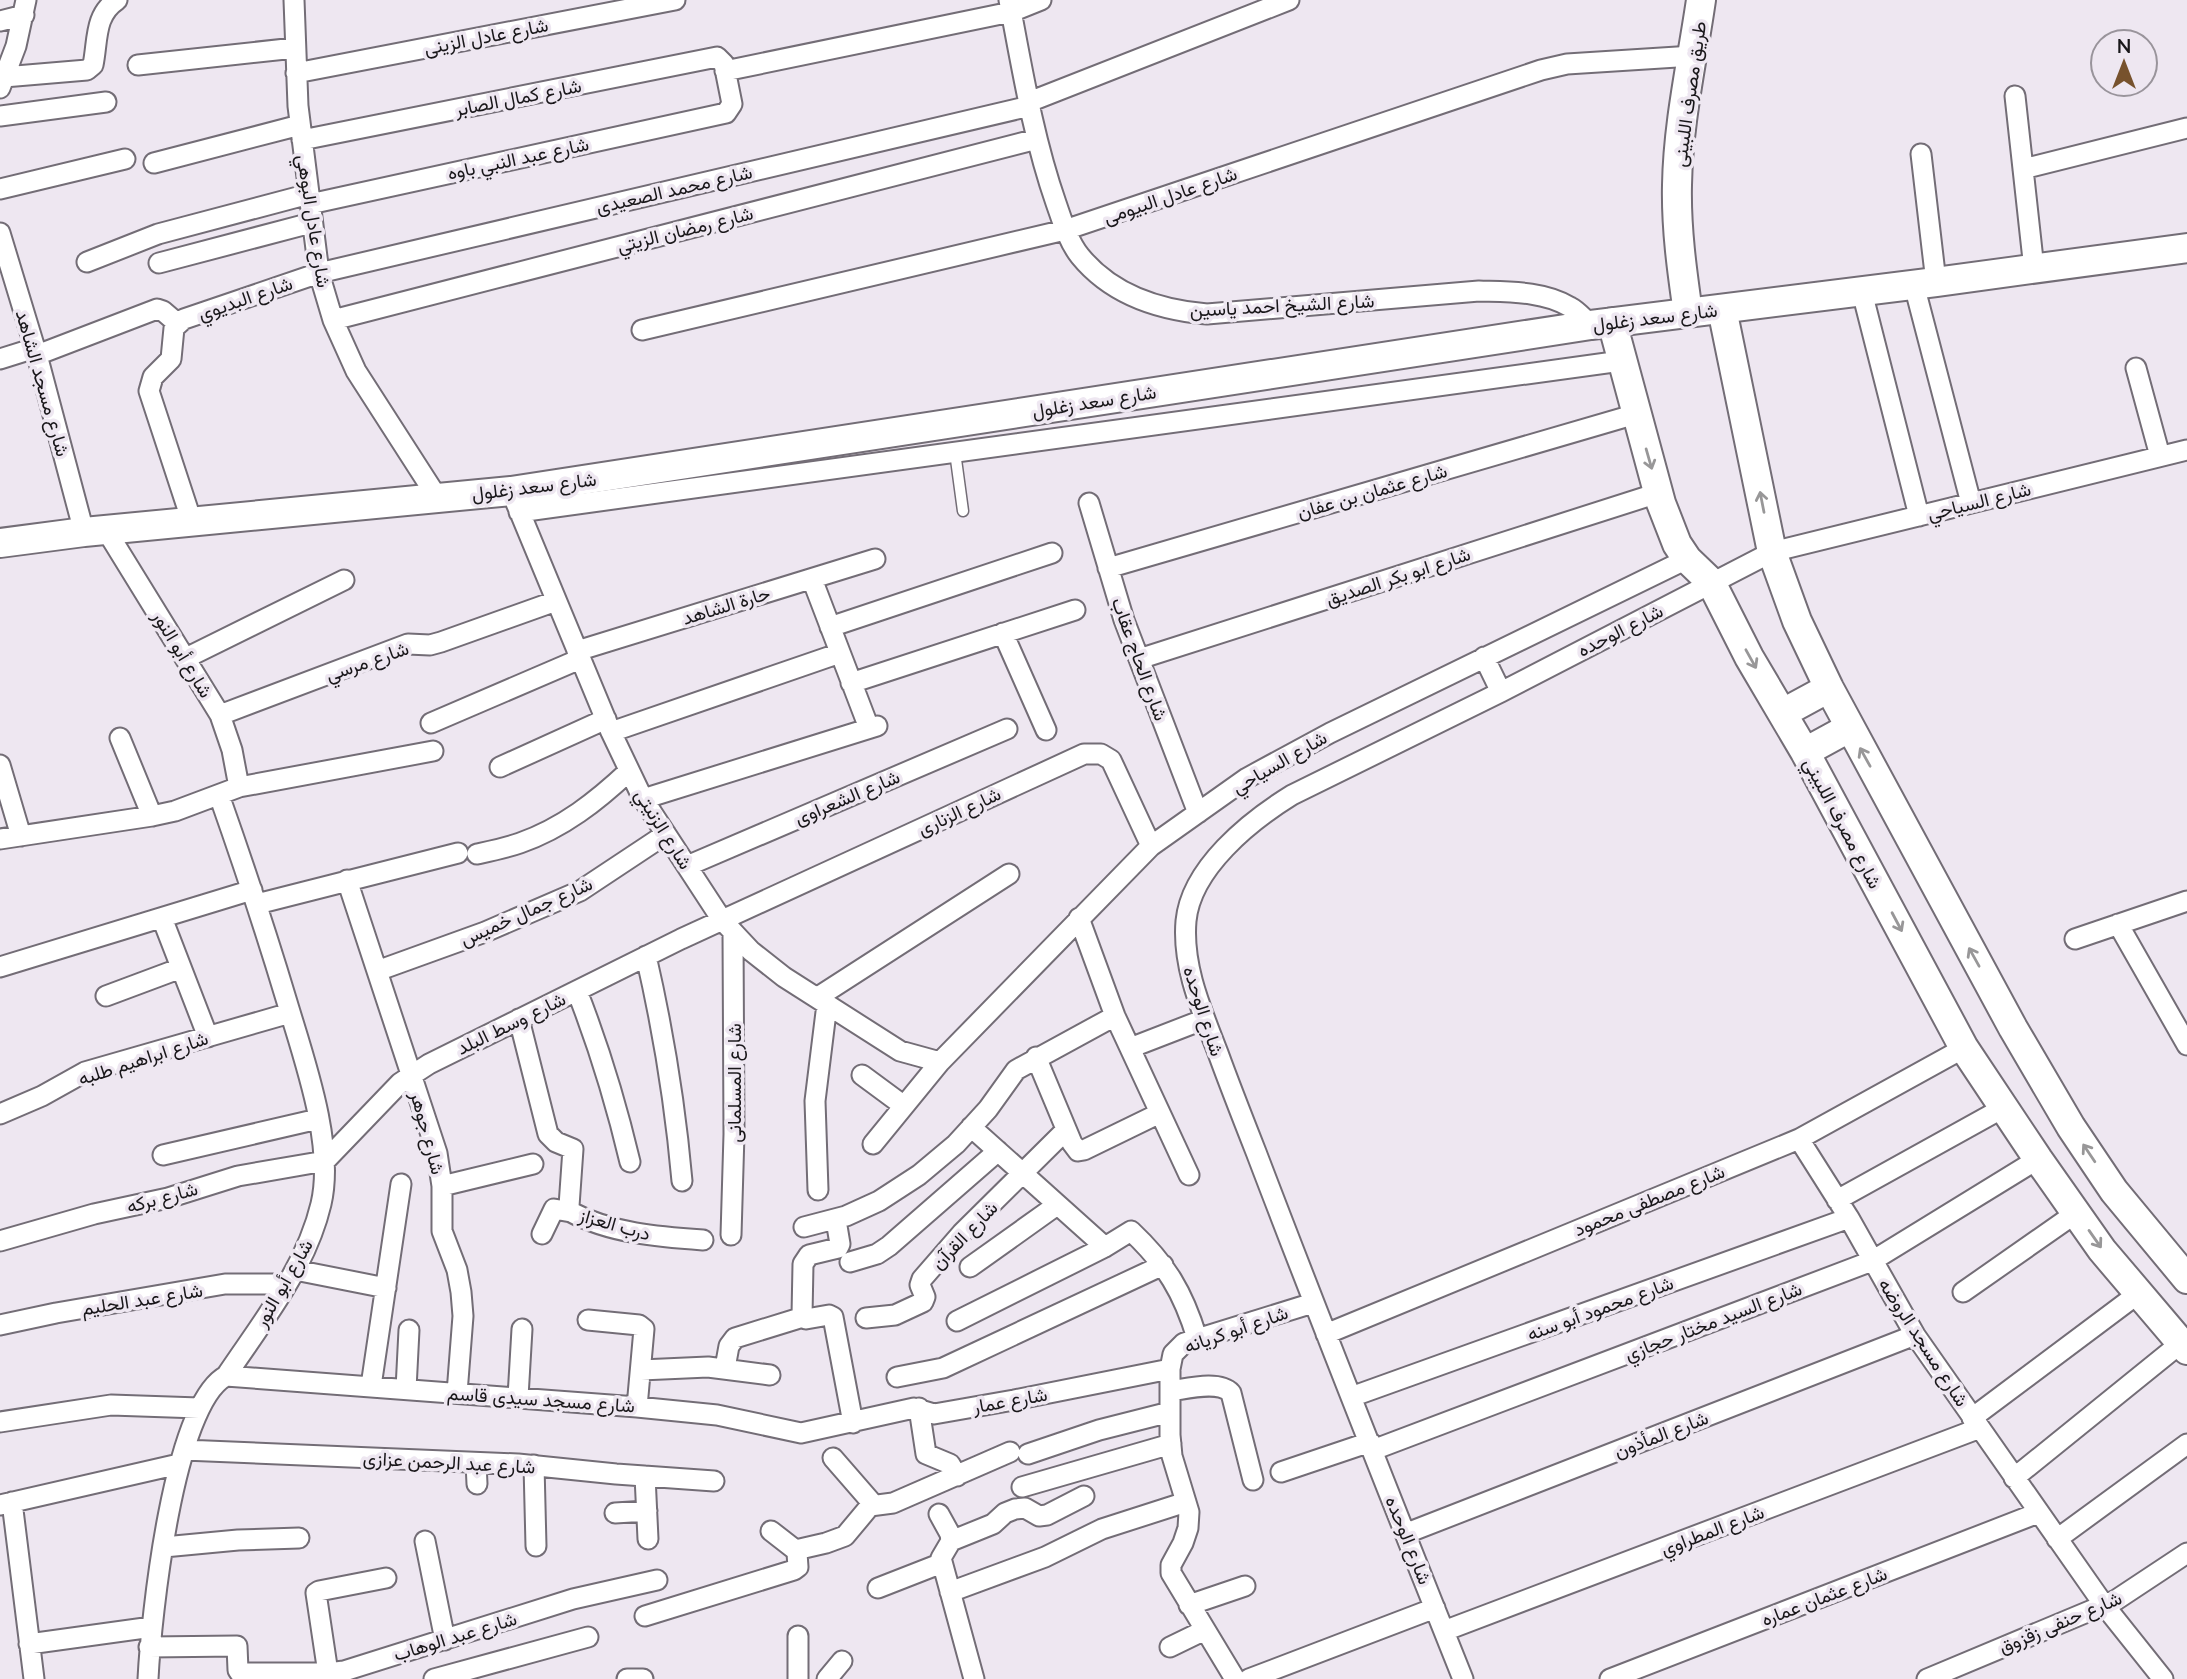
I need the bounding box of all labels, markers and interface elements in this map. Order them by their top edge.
street label: شارع عادل الزينى [422,12,550,61]
street label: طريق مصرف اللبينى [1667,19,1711,169]
north arrow [2089,28,2159,98]
text: N [2117,34,2131,57]
street label: شارع كمال الصابر [452,73,584,122]
street label: شارع عبد النبي باوه [445,131,592,189]
street label: شارع عادل البوهي [288,153,336,290]
street label: شارع محمد الصعيدى [594,159,755,220]
street label: شارع عادل البيومى [1100,161,1240,230]
street label: شارع رمضان الزيتي [614,200,757,261]
street label: شارع البديوي [195,271,297,329]
street label: شارع الشيخ احمد ياسين [1189,288,1375,324]
street label: شارع سعد زغلول [1591,297,1719,338]
street label: شارع مسجد الشاهد [10,307,75,459]
street label: شارع سعد زغلول [1030,379,1158,424]
one-way arrow [1643,448,1656,470]
street label: شارع عثمان بن عفان [1294,458,1450,525]
street label: شارع سعد زغلول [470,466,598,507]
street label: شارع السياحي [1925,477,2034,529]
one-way arrow [1754,491,1768,514]
street label: شارع ابو بكر الصديق [1323,541,1474,612]
street label: حارة الشاهد [679,580,773,630]
street label: شارع الحاج عقاب [1106,594,1173,724]
street label: شارع الوحده [1573,598,1667,663]
street label: شارع أبو النور [146,605,218,703]
street label: شارع مرسي [322,636,413,690]
one-way arrow [1745,648,1758,669]
street label: شارع السياحي [1227,725,1333,802]
one-way arrow [1858,747,1871,768]
street label: شارع مصرف اللبيني [1795,753,1888,895]
street label: شارع الشعراوى [791,764,904,831]
street label: شارع الزنارى [913,781,1005,842]
street label: شارع الزنيتي [626,784,698,876]
street label: شارع جمال خميس [456,871,596,952]
one-way arrow [1890,911,1904,932]
one-way arrow [1967,947,1981,967]
street label: شارع الوحده [1177,963,1230,1059]
street label: شارع وسط البلد [452,986,570,1061]
street label: شارع المسلمانى [722,1023,747,1143]
street label: شارع ابراهيم طلبه [75,1026,211,1091]
street label: شارع جوهر [404,1088,451,1177]
one-way arrow [2082,1144,2096,1163]
street label: شارع مصطفى محمود [1570,1159,1728,1242]
street label: شارع بركه [124,1176,200,1219]
street label: شارع القرآن [926,1196,1003,1275]
street label: درب العزاز [576,1202,654,1246]
one-way arrow [2088,1229,2102,1248]
street label: شارع أبو النور [248,1235,319,1333]
street label: شارع محمود أبو سنه [1524,1270,1677,1347]
street label: شارع مسجد الروضه [1873,1273,1974,1411]
street label: شارع السيد مختار حجازي [1621,1276,1807,1370]
street label: شارع عبد الحليم [80,1278,204,1321]
street label: شارع أبو كريانه [1181,1300,1291,1359]
street label: شارع مسجد سيدى قاسم [446,1380,636,1419]
street label: شارع عمار [970,1382,1049,1420]
street label: شارع المأذون [1610,1405,1712,1464]
street label: شارع عبد الرحمن عزازى [362,1445,536,1480]
street label: شارع الوحده [1380,1492,1438,1588]
street label: شارع المطراوي [1657,1499,1769,1564]
street label: شارع عثمان عماره [1758,1561,1891,1632]
street label: شارع حنفى زقزوق [1995,1585,2126,1660]
street label: شارع عبد الوهاب [390,1606,520,1667]

